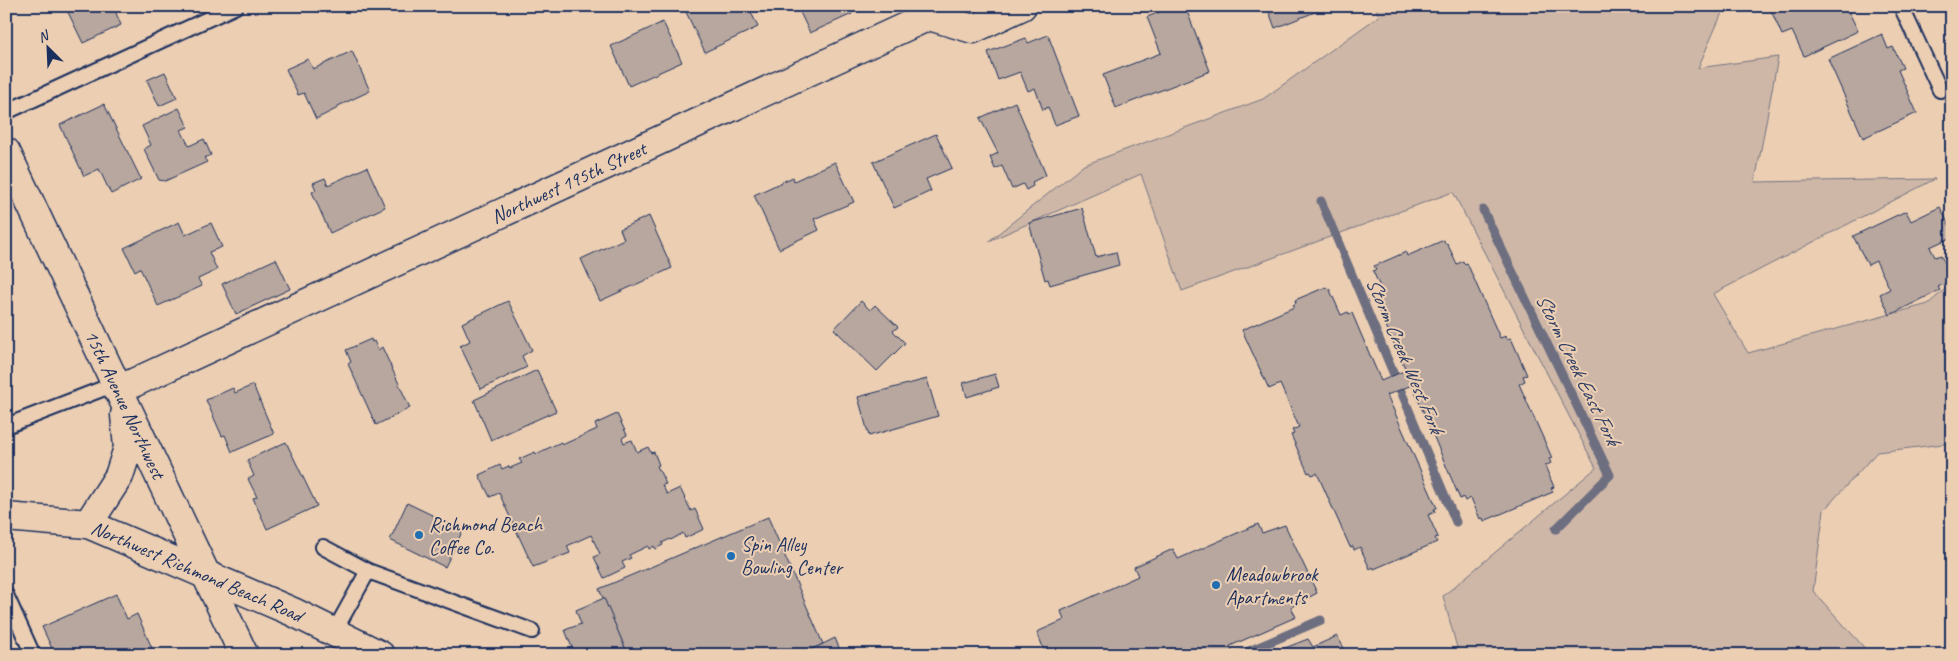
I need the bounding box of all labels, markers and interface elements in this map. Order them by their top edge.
north arrow [22,22,72,72]
text: N [35,26,52,46]
street label: Northwest 195th Street [487,135,652,229]
water label: Storm Creek West Fork [1361,273,1451,441]
water label: Storm Creek East Fork [1530,289,1628,453]
street label: 15th Avenue Northwest [79,326,172,485]
place label: Richmond Beach Coffee Co. [429,512,544,560]
street label: Northwest Richmond Beach Road [87,515,309,629]
marker: Richmond Beach Coffee Co. [413,529,425,541]
place label: Spin Alley Bowling Center [741,532,844,580]
marker: Spin Alley Bowling Center [725,550,737,562]
place label: Meadowbrook Apartments [1226,562,1319,610]
marker: Meadowbrook Apartments [1210,579,1222,591]

